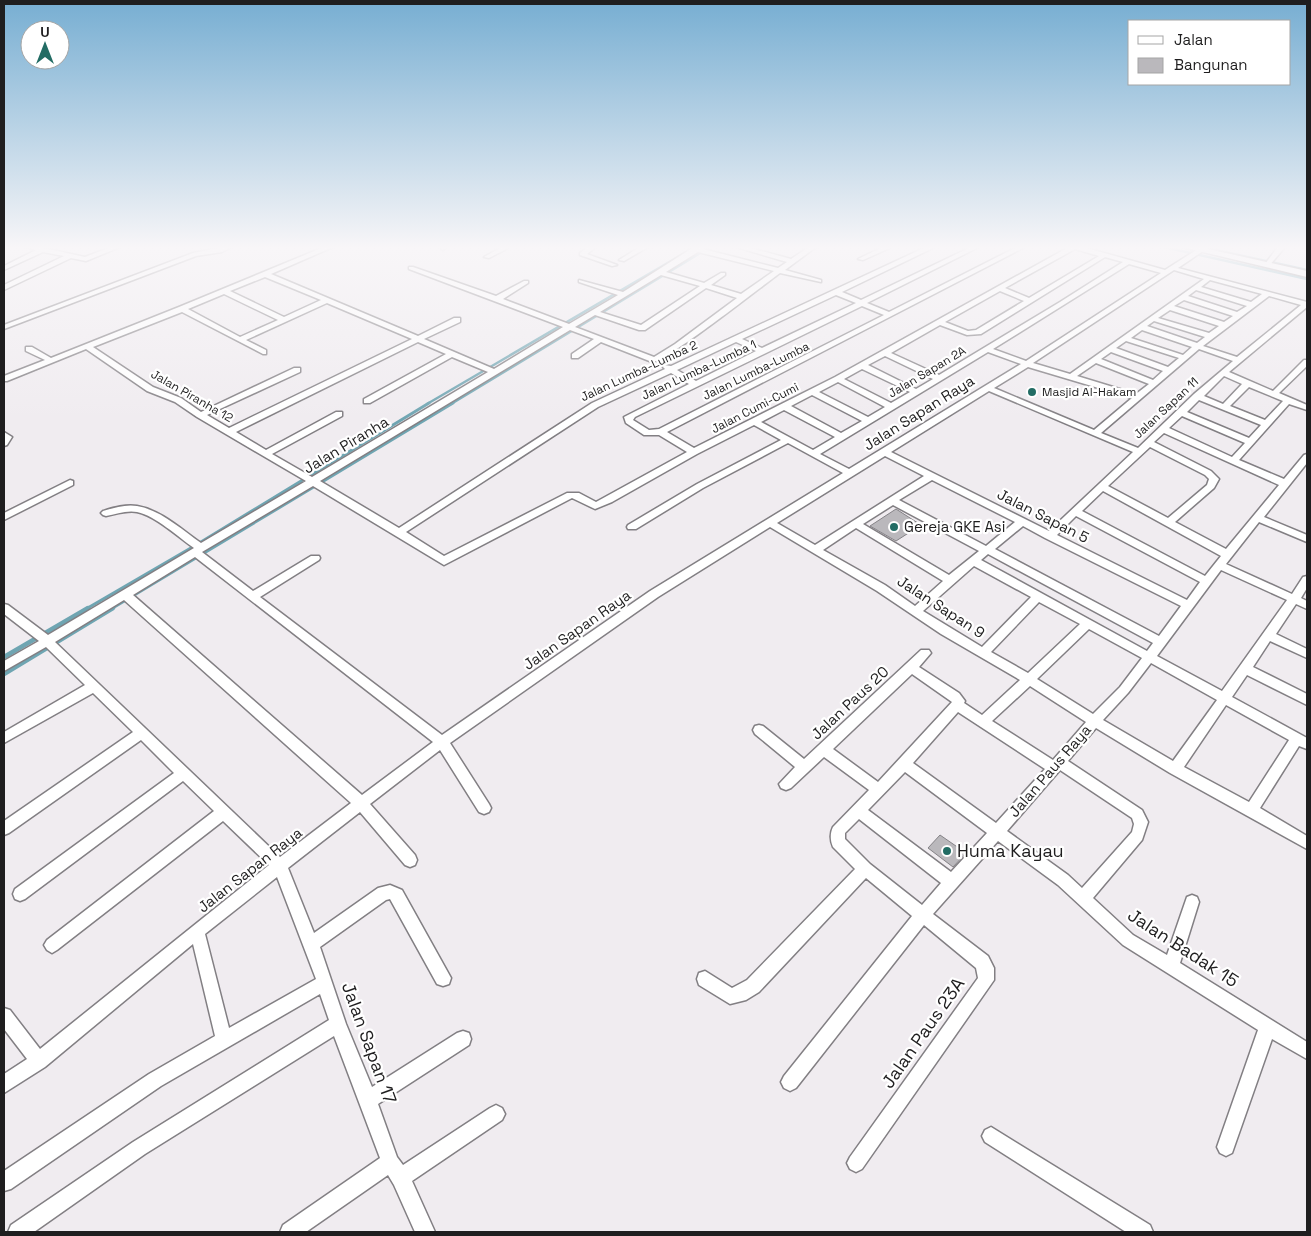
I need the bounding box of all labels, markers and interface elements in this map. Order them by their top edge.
north arrow [20,20,70,70]
legend [1128,20,1291,85]
text: U [40,23,50,41]
text: Jalan [1174,30,1213,49]
text: Bangunan [1174,55,1248,74]
street label: Jalan Lumba-Lumba 2 [578,337,700,405]
street label: Jalan Lumba-Lumba 1 [639,337,759,403]
street label: Jalan Lumba-Lumba [700,339,812,403]
street label: Jalan Sapan 2A [885,342,969,402]
street label: Jalan Piranha 12 [148,366,236,426]
street label: Jalan Sapan Raya [860,371,978,454]
street label: Jalan Sapan 11 [1130,374,1202,442]
street label: Jalan Cumi-Cumi [709,379,801,437]
place label: Masjid Al-Hakam [1042,384,1136,400]
marker: Masjid Al-Hakam [1026,386,1038,398]
street label: Jalan Piranha [300,411,392,477]
street label: Jalan Sapan 5 [994,484,1092,547]
place label: Gereja GKE Asi [904,517,1005,536]
marker: Gereja GKE Asi [888,521,900,533]
street label: Jalan Sapan 9 [894,571,989,642]
street label: Jalan Sapan Raya [519,585,635,674]
street label: Jalan Paus 20 [807,662,892,743]
street label: Jalan Paus Raya [1004,720,1095,821]
street label: Jalan Sapan Raya [194,823,306,916]
place label: Huma Kayau [957,839,1064,862]
marker: Huma Kayau [941,845,953,857]
street label: Jalan Badak 15 [1124,903,1243,992]
street label: Jalan Paus 23A [876,973,969,1093]
street label: Jalan Sapan 17 [337,979,402,1107]

